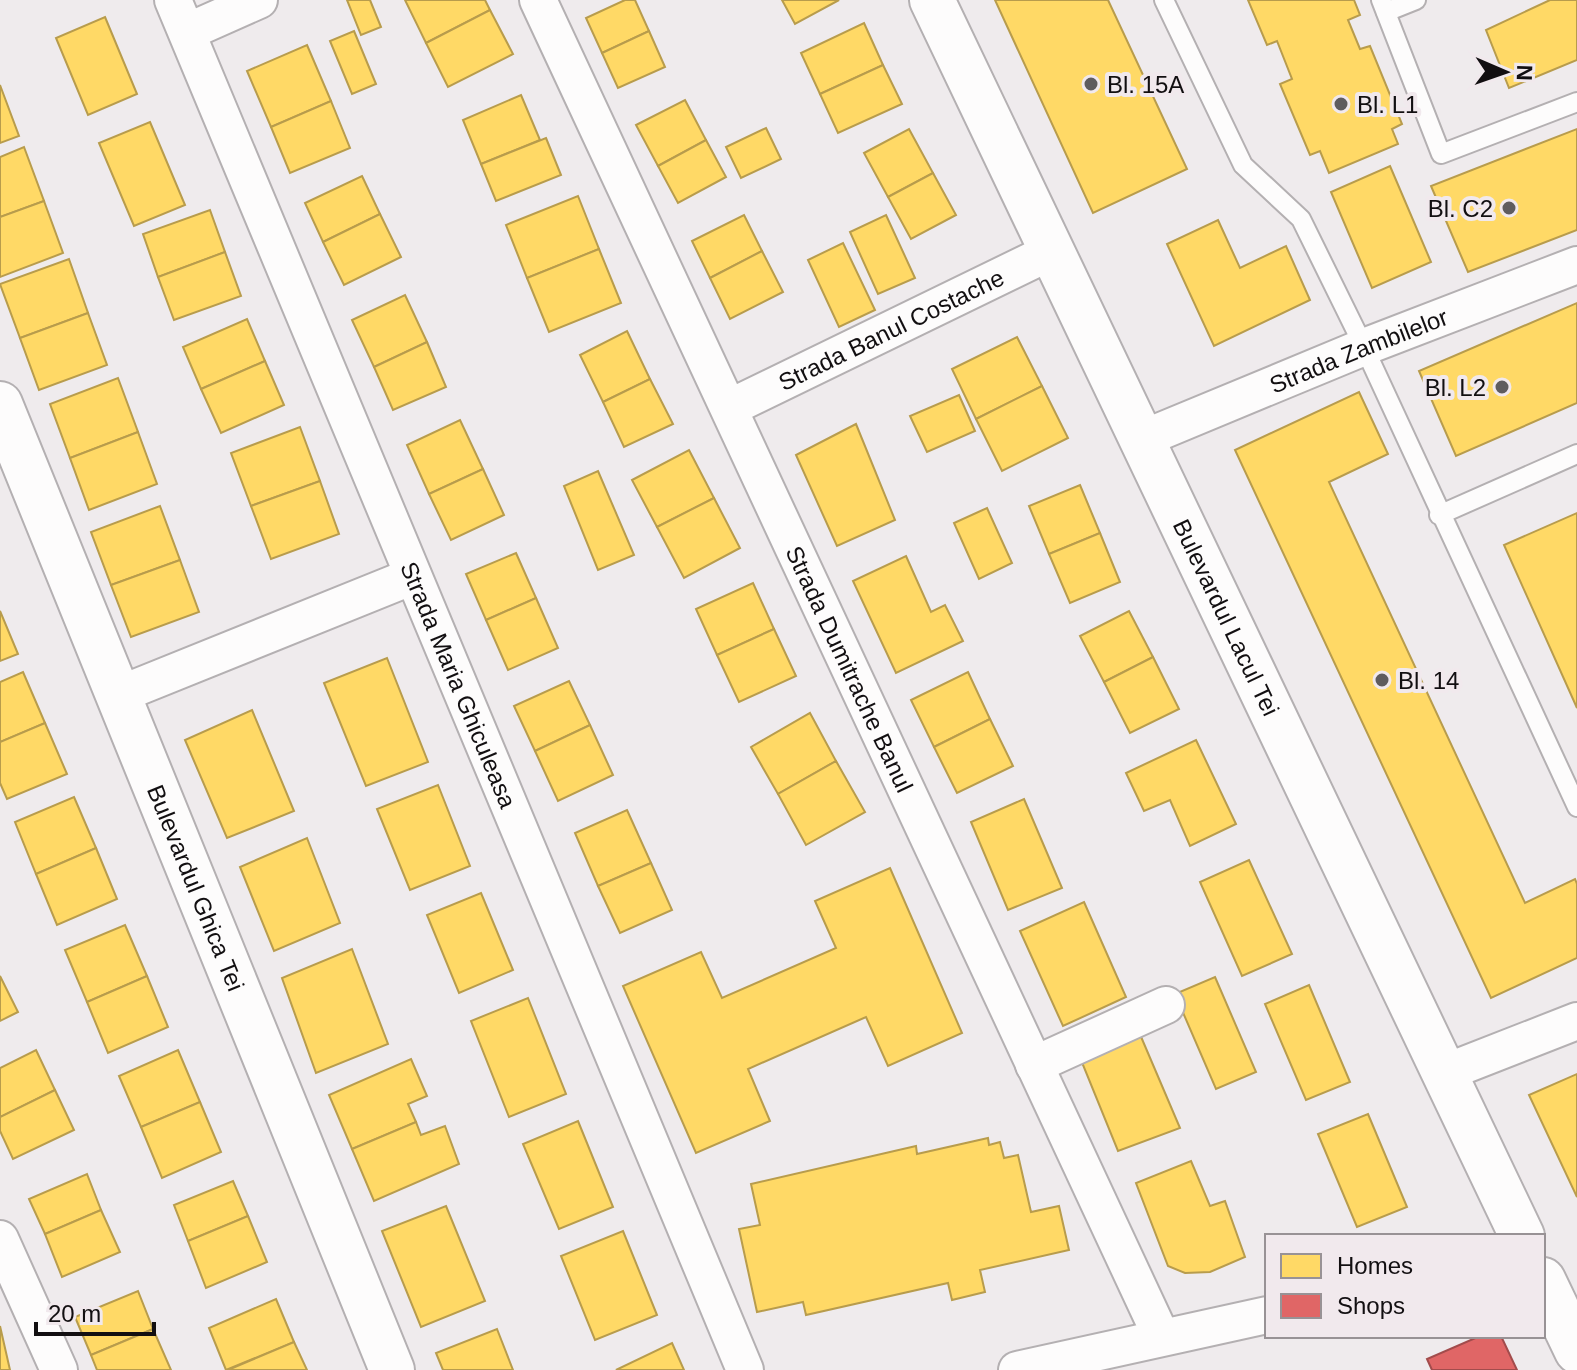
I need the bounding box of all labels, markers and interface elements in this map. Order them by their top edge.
north arrow [1465,32,1545,112]
text: N [1512,64,1537,81]
place label: Bl. 15A [1107,71,1184,98]
marker: Bl. 15A [1082,75,1100,93]
place label: Bl. L1 [1357,91,1418,118]
marker: Bl. L1 [1332,95,1350,113]
place label: Bl. C2 [1428,195,1493,222]
marker: Bl. C2 [1500,199,1518,217]
street label: Strada Banul Costache [774,263,1008,395]
street label: Strada Zambilelor [1265,303,1451,398]
place label: Bl. L2 [1425,374,1486,401]
marker: Bl. L2 [1493,378,1511,396]
street label: Bulevardul Lacul Tei [1168,515,1285,720]
street label: Strada Dumitrache Banul [781,542,919,796]
street label: Strada Maria Ghiculeasa [396,558,523,812]
place label: Bl. 14 [1398,667,1459,694]
marker: Bl. 14 [1373,671,1391,689]
street label: Bulevardul Ghica Tei [142,781,250,995]
legend [1265,1234,1545,1338]
text: Homes [1337,1252,1413,1279]
scale bar [36,1286,154,1336]
text: Shops [1337,1292,1405,1319]
text: 20 m [48,1300,101,1327]

